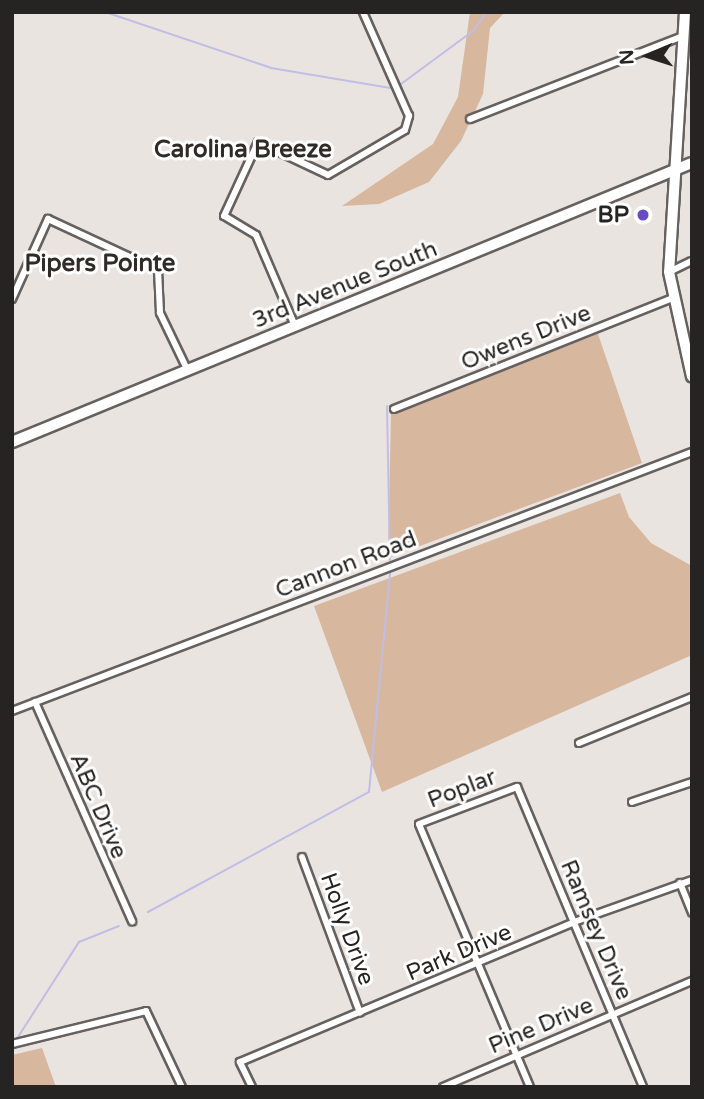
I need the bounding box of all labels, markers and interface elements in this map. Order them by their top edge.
north arrow [613,21,683,91]
text: N [616,49,638,65]
district label: Carolina Breeze [154,136,332,164]
place label: BP [598,201,629,229]
marker: BP [635,207,651,223]
street label: 3rd Avenue South [249,235,441,335]
district label: Pipers Pointe [25,250,175,278]
street label: Owens Drive [457,299,595,377]
street label: Cannon Road [272,525,420,605]
street label: ABC Drive [63,749,133,863]
street label: Poplar [424,763,500,815]
street label: Ramsey Drive [554,856,638,1004]
street label: Holly Drive [314,869,380,989]
street label: Park Drive [402,918,516,988]
street label: Pine Drive [485,992,597,1060]

